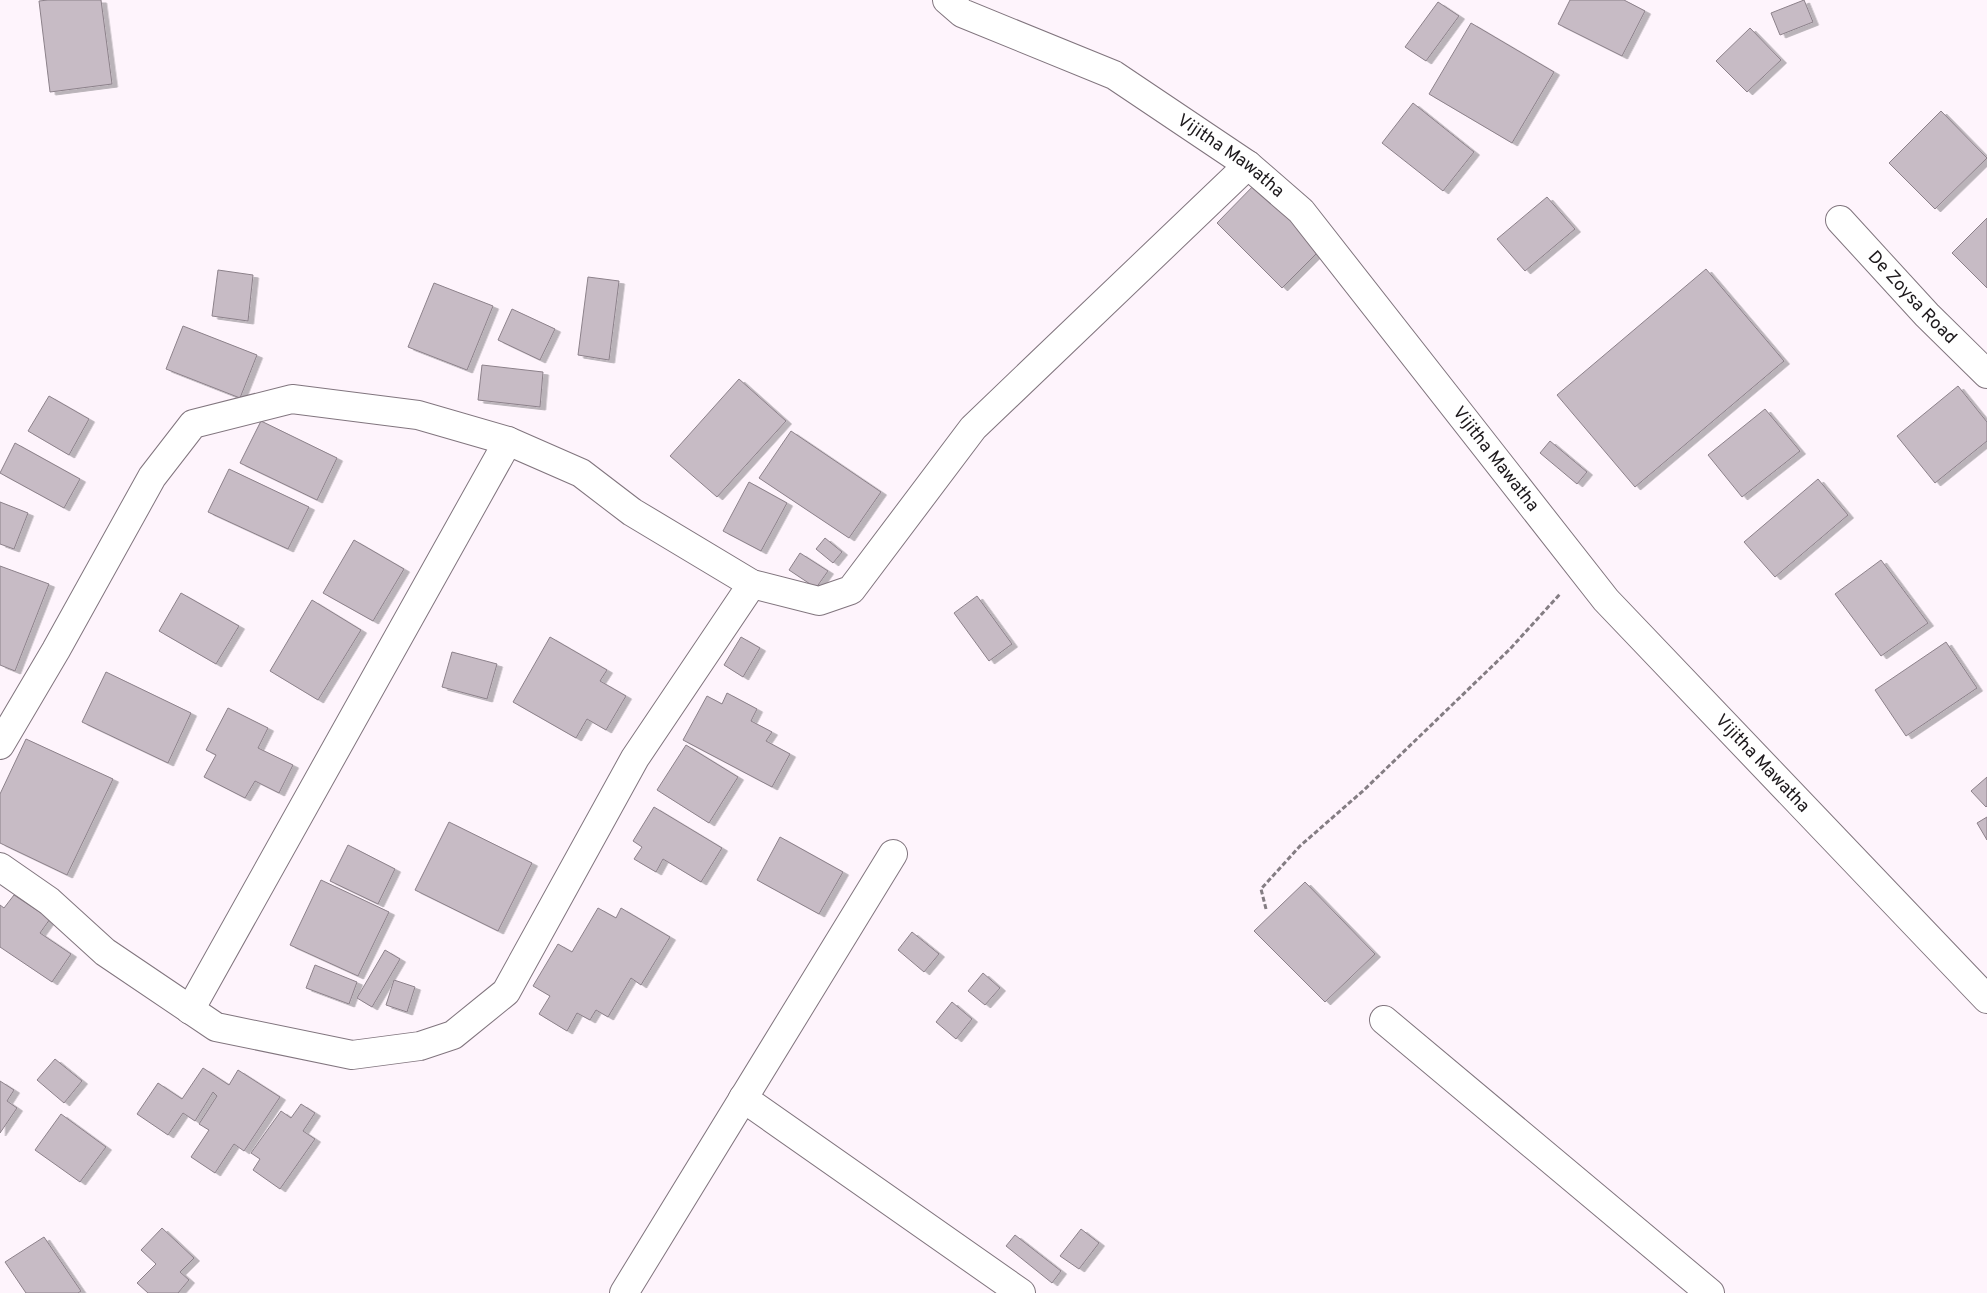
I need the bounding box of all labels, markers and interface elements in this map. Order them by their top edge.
street label: Vijitha Mawatha [1172,109,1289,203]
street label: De Zoysa Road [1863,246,1962,349]
street label: Vijitha Mawatha [1447,402,1544,517]
street label: Vijitha Mawatha [1710,709,1815,818]

